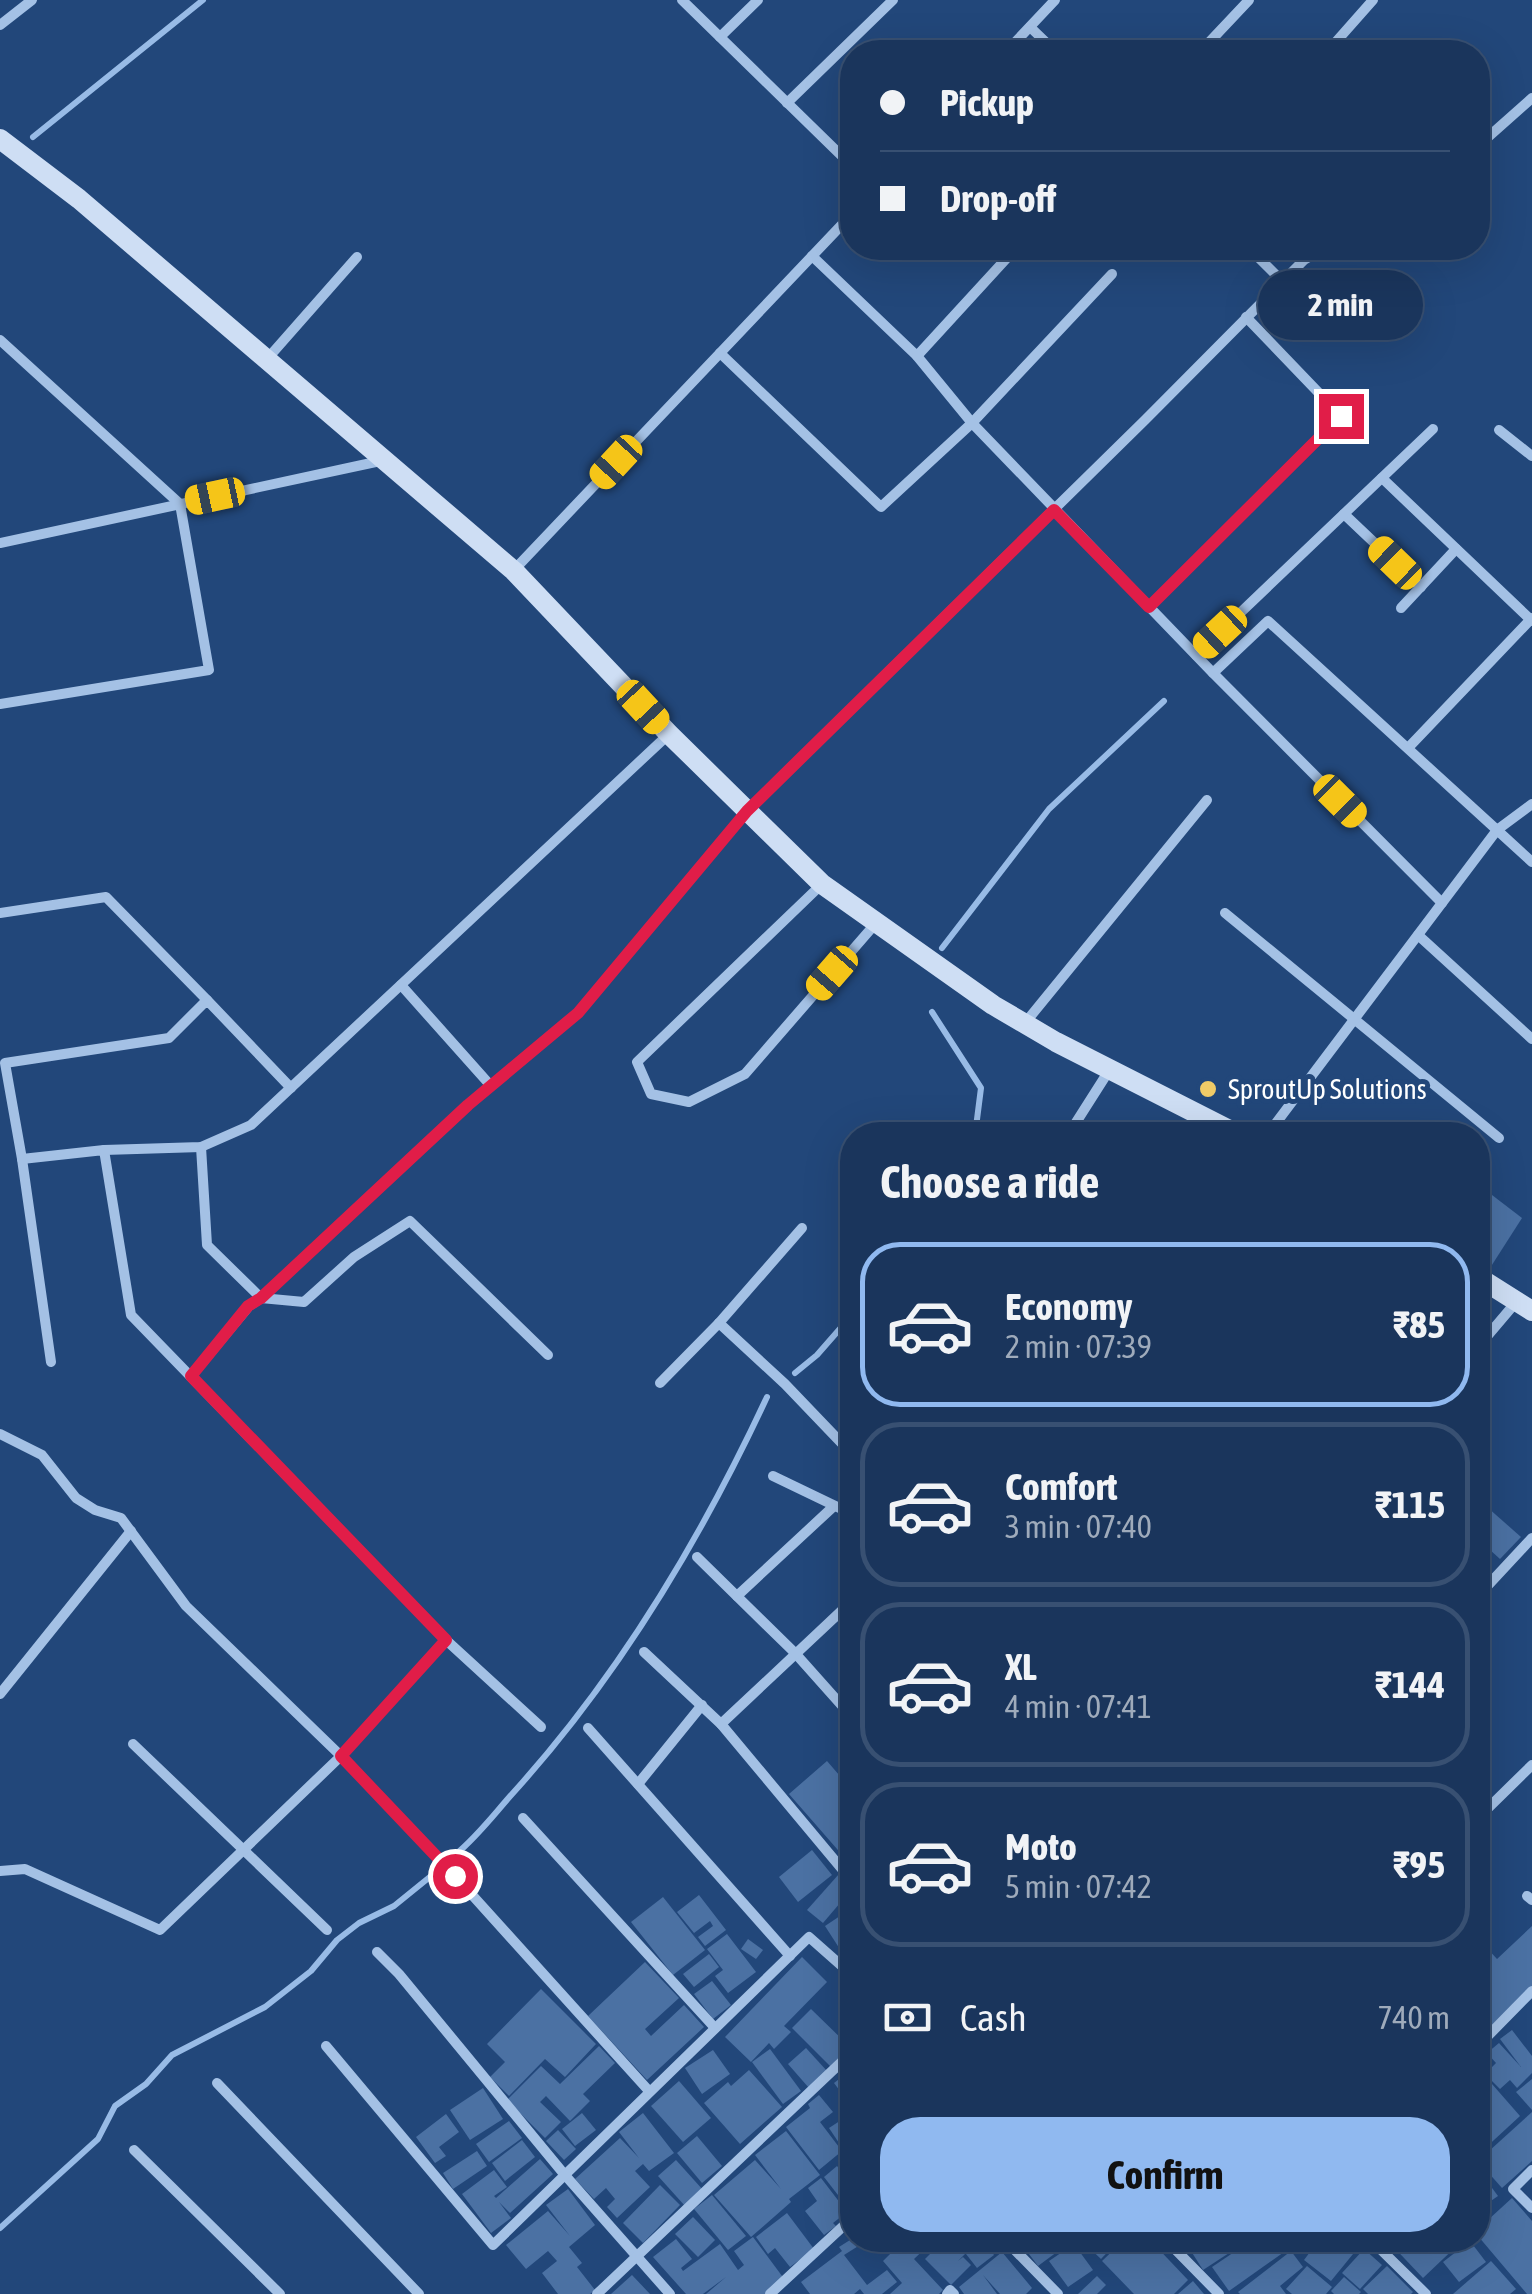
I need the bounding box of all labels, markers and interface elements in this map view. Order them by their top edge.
text: Pickup [940,81,1034,124]
text: Drop-off [940,177,1056,220]
callout: 2 min [1258,271,1424,341]
text: 2 min [1308,286,1373,323]
route end [1319,394,1364,439]
car [585,430,647,494]
car [183,475,247,517]
car [1363,531,1427,595]
car [1188,601,1252,663]
car [612,675,674,739]
car [1308,769,1372,833]
car [801,941,863,1005]
place label: SproutUp Solutions [1228,1073,1427,1105]
marker: SproutUp Solutions [1197,1078,1219,1100]
text: Choose a ride [880,1156,1099,1208]
icon: car [885,1280,975,1370]
text: Economy [1005,1285,1132,1328]
text: ₹85 [1393,1303,1445,1346]
text: 2 min · 07:39 [1005,1328,1152,1365]
icon: car [885,1460,975,1550]
text: Comfort [1005,1465,1117,1508]
text: ₹115 [1375,1483,1445,1526]
text: 3 min · 07:40 [1005,1508,1152,1545]
icon: car [885,1640,975,1730]
text: XL [1005,1645,1037,1688]
text: ₹144 [1375,1663,1445,1706]
text: 4 min · 07:41 [1005,1688,1152,1725]
icon: car [885,1820,975,1910]
text: Moto [1005,1825,1077,1868]
text: ₹95 [1393,1843,1445,1886]
route start [433,1854,478,1899]
text: 5 min · 07:42 [1005,1868,1152,1905]
icon: cash [880,1990,935,2045]
text: Cash [960,1996,1027,2039]
text: 740 m [1377,1999,1450,2036]
button: Confirm [880,2117,1450,2232]

